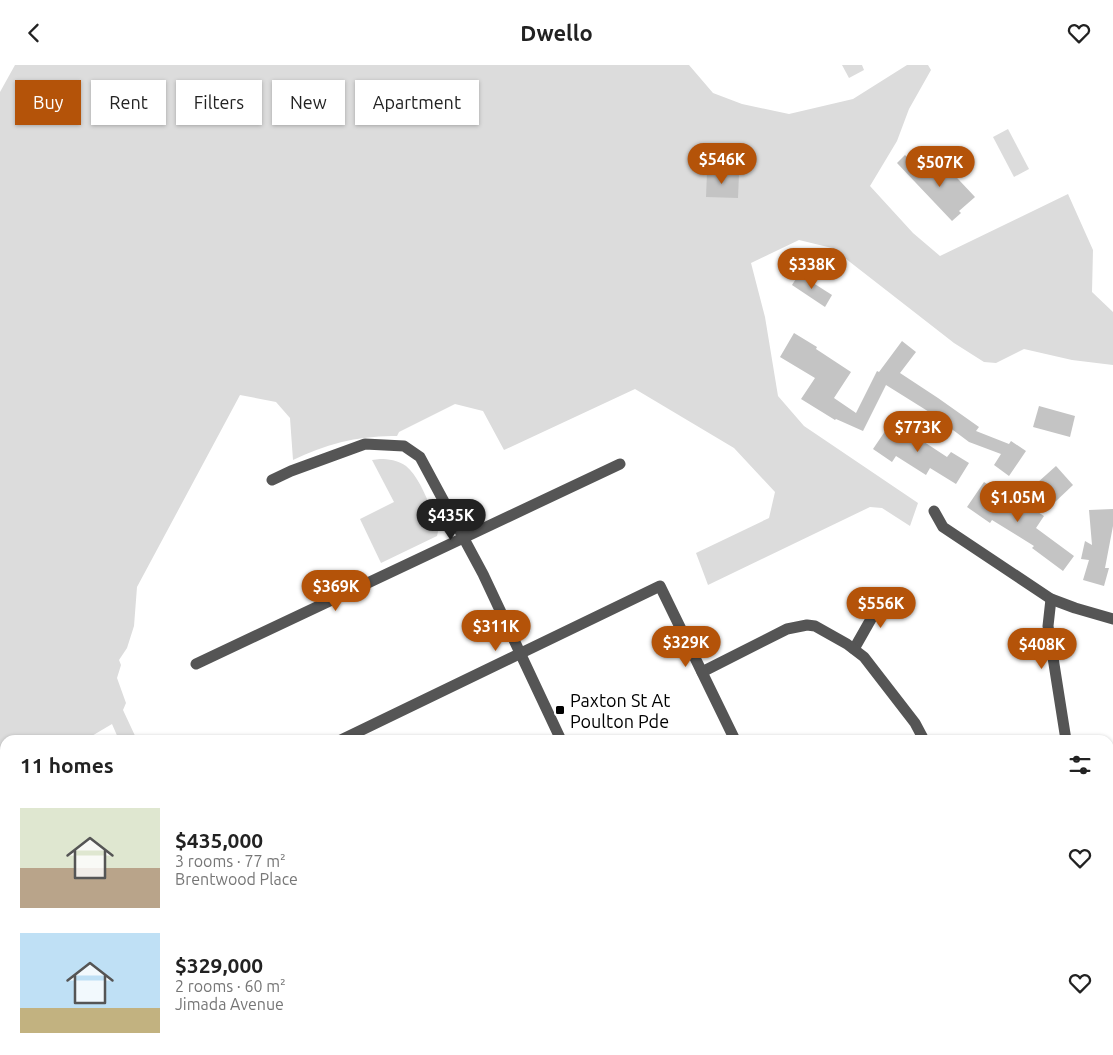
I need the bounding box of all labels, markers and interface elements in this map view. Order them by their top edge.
icon: back [20,19,48,47]
icon: heart [1065,19,1093,47]
text: Dwello [520,20,593,45]
chip: Buy [15,80,81,125]
chip: Rent [91,80,166,125]
chip: Filters [176,80,262,125]
chip: New [272,80,345,125]
chip: Apartment [355,80,479,125]
pin: $546K [687,143,757,185]
pin: $507K [905,145,975,188]
text: $546K [699,150,745,168]
text: $507K [917,153,963,171]
pin: $338K [777,247,847,290]
text: $338K [789,255,835,273]
pin: $773K [883,411,953,453]
text: $773K [895,418,941,436]
pin: $1.05M [977,481,1059,523]
text: $1.05M [991,488,1045,506]
pin: $435K [416,499,486,541]
text: $435K [428,506,474,524]
pin: $369K [301,569,371,612]
text: $369K [313,577,359,595]
pin: $556K [846,587,916,629]
text: $556K [858,594,904,612]
pin: $311K [461,609,531,652]
text: $311K [473,617,519,635]
pin: $329K [651,625,721,668]
pin: $408K [1007,627,1077,670]
text: $329K [663,633,709,651]
text: $408K [1019,635,1065,653]
place label: Paxton St At Poulton Pde [570,690,670,731]
marker: Paxton St At Poulton Pde [554,704,566,716]
icon: filters [1066,751,1094,779]
text: 11 homes [20,753,114,777]
icon: home [60,828,120,888]
text: $435,000 [175,828,263,852]
icon: heart [1066,844,1094,872]
text: 3 rooms · 77 m² [175,852,286,870]
text: Brentwood Place [175,870,298,888]
icon: home [60,953,120,1013]
text: $329,000 [175,953,263,977]
icon: heart [1066,969,1094,997]
text: 2 rooms · 60 m² [175,977,286,995]
text: Jimada Avenue [175,995,284,1013]

